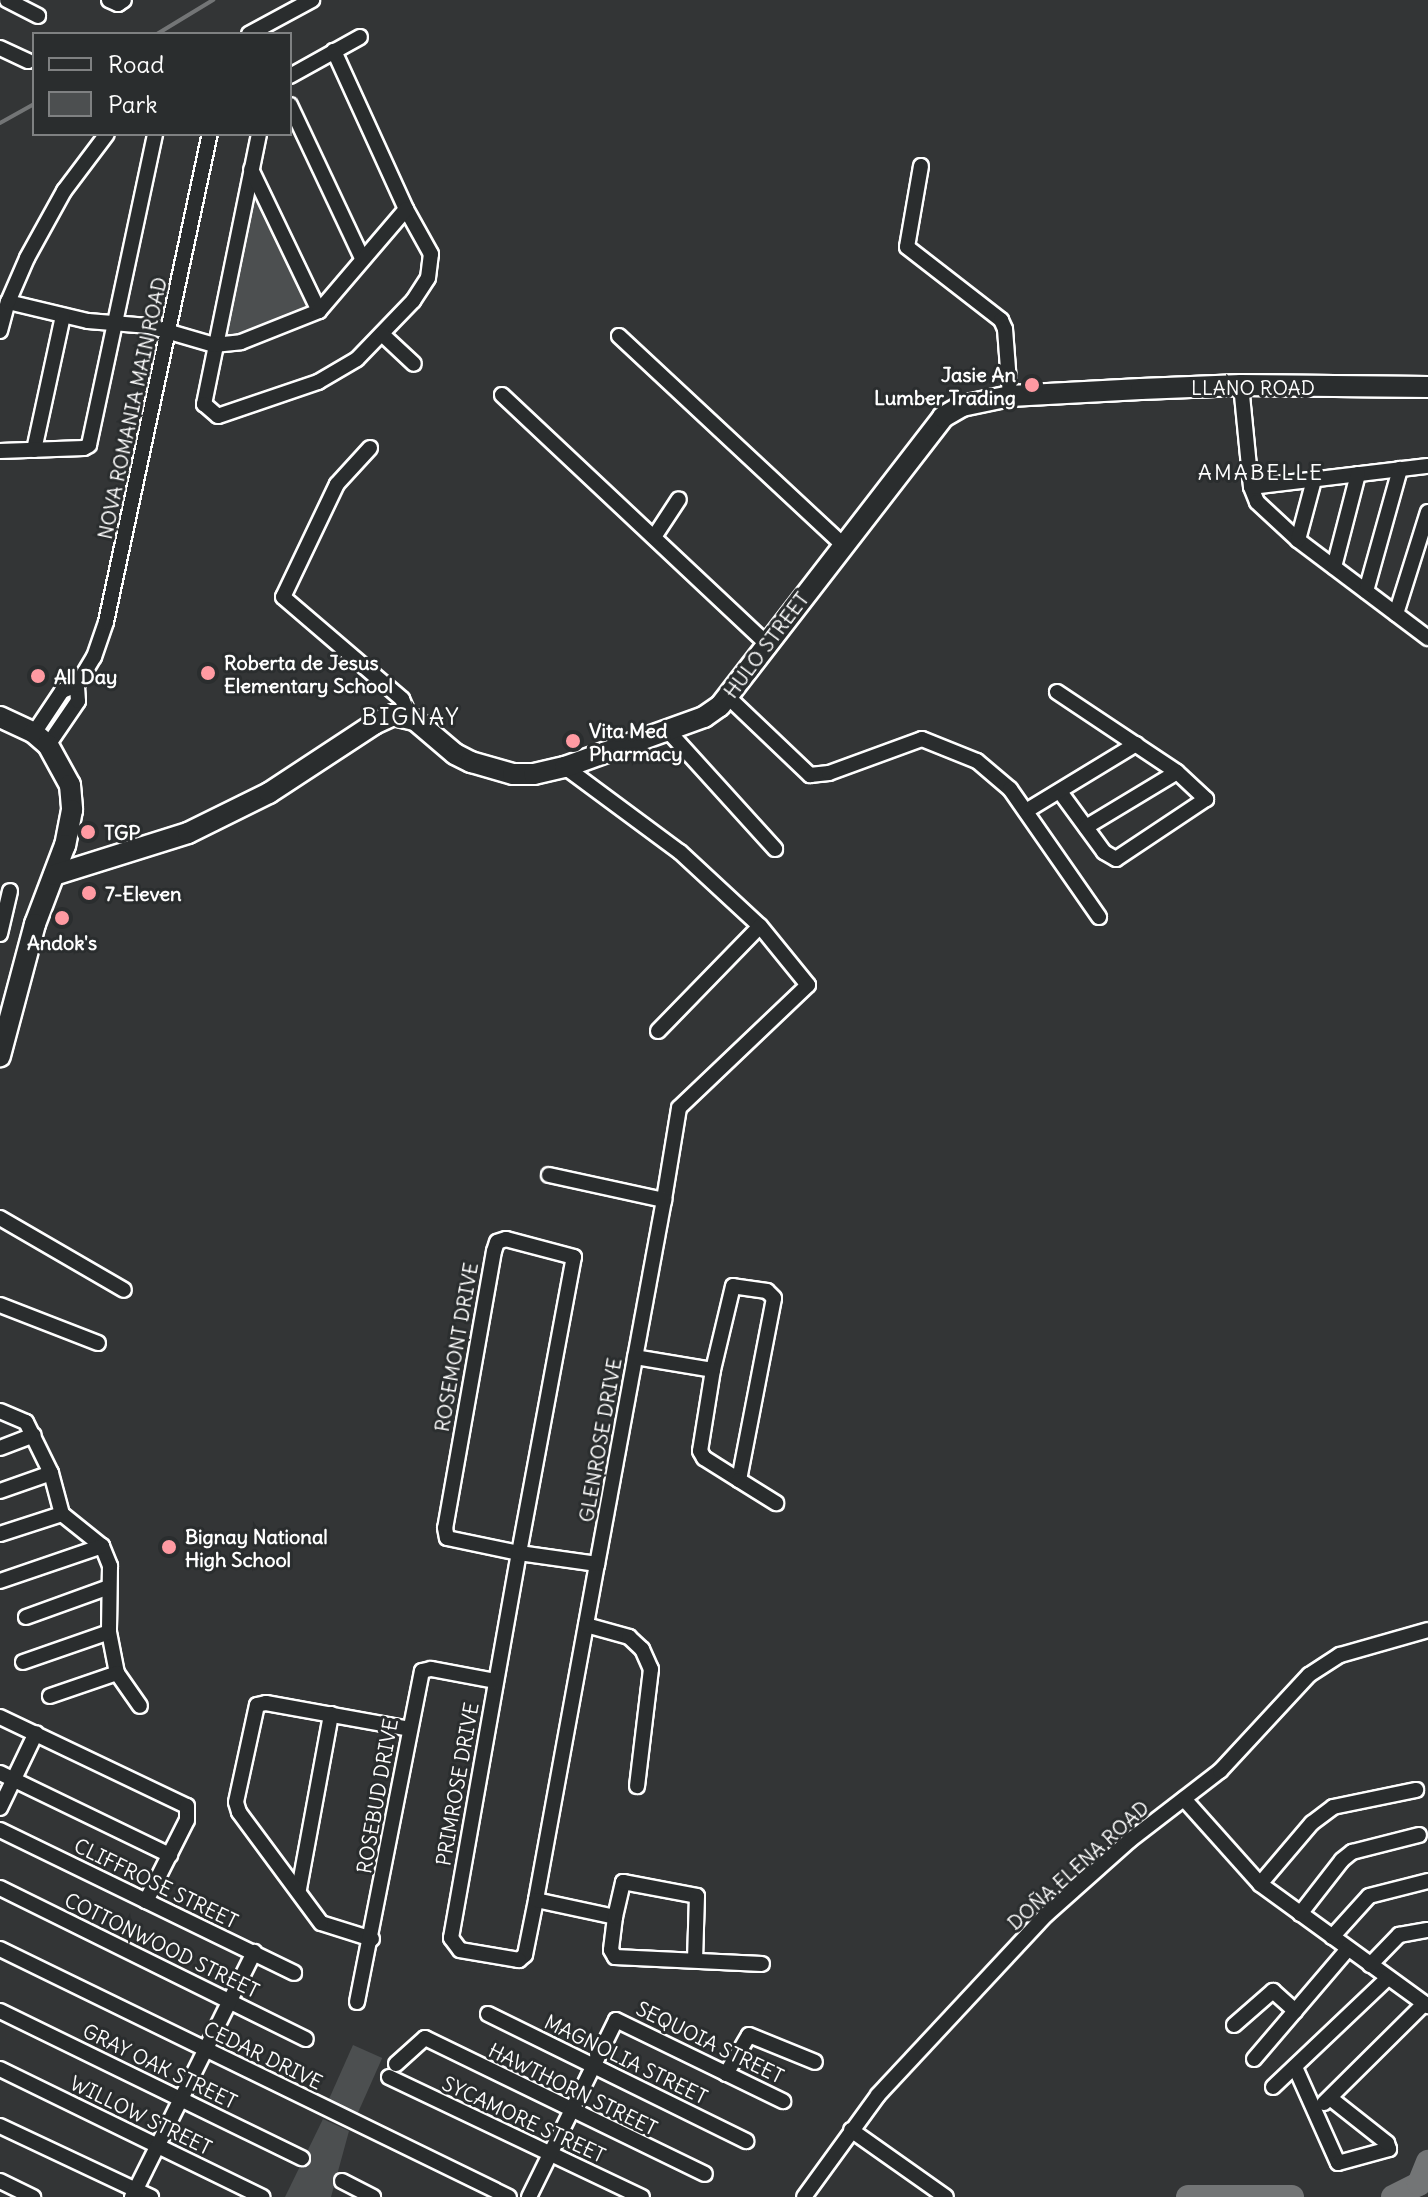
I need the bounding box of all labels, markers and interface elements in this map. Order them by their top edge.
legend [32,32,292,136]
text: Road [108,49,164,79]
text: Park [108,89,158,119]
street label: NOVA ROMANIA MAIN ROAD [92,275,172,541]
place label: Jasie An Lumber Trading [874,362,1016,409]
street label: LLANO ROAD [1191,375,1315,399]
marker: Jasie An Lumber Trading [1023,376,1041,394]
district label: AMABELLE [1198,460,1324,486]
street label: HULO STREET [718,587,814,703]
place label: Roberta de Jesus Elementary School [224,650,393,697]
place label: All Day [54,664,117,688]
marker: Roberta de Jesus Elementary School [199,664,217,682]
marker: All Day [29,667,47,685]
district label: BIGNAY [361,703,461,731]
place label: Vita Med Pharmacy [589,718,683,765]
marker: Vita Med Pharmacy [564,732,582,750]
place label: TGP [104,820,140,844]
marker: TGP [79,823,97,841]
place label: 7-Eleven [105,881,182,905]
marker: 7-Eleven [80,884,98,902]
marker: Andok's [53,909,71,927]
place label: Andok's [27,930,97,954]
street label: ROSEMONT DRIVE [429,1260,483,1434]
street label: GLENROSE DRIVE [574,1356,626,1524]
place label: Bignay National High School [185,1524,328,1571]
marker: Bignay National High School [160,1538,178,1556]
street label: PRIMROSE DRIVE [431,1701,483,1867]
street label: ROSEBUD DRIVE [352,1717,402,1875]
street label: DOÑA ELENA ROAD [1002,1795,1154,1935]
street label: CLIFFROSE STREET [70,1833,242,1933]
street label: COTTONWOOD STREET [61,1887,263,2003]
street label: SEQUOIA STREET [632,1996,788,2088]
street label: MAGNOLIA STREET [541,2009,711,2109]
street label: CEDAR DRIVE [200,2016,326,2094]
street label: GRAY OAK STREET [79,2018,241,2114]
street label: HAWTHORN STREET [485,2038,661,2140]
street label: WILLOW STREET [66,2070,216,2160]
street label: SYCAMORE STREET [439,2071,609,2167]

